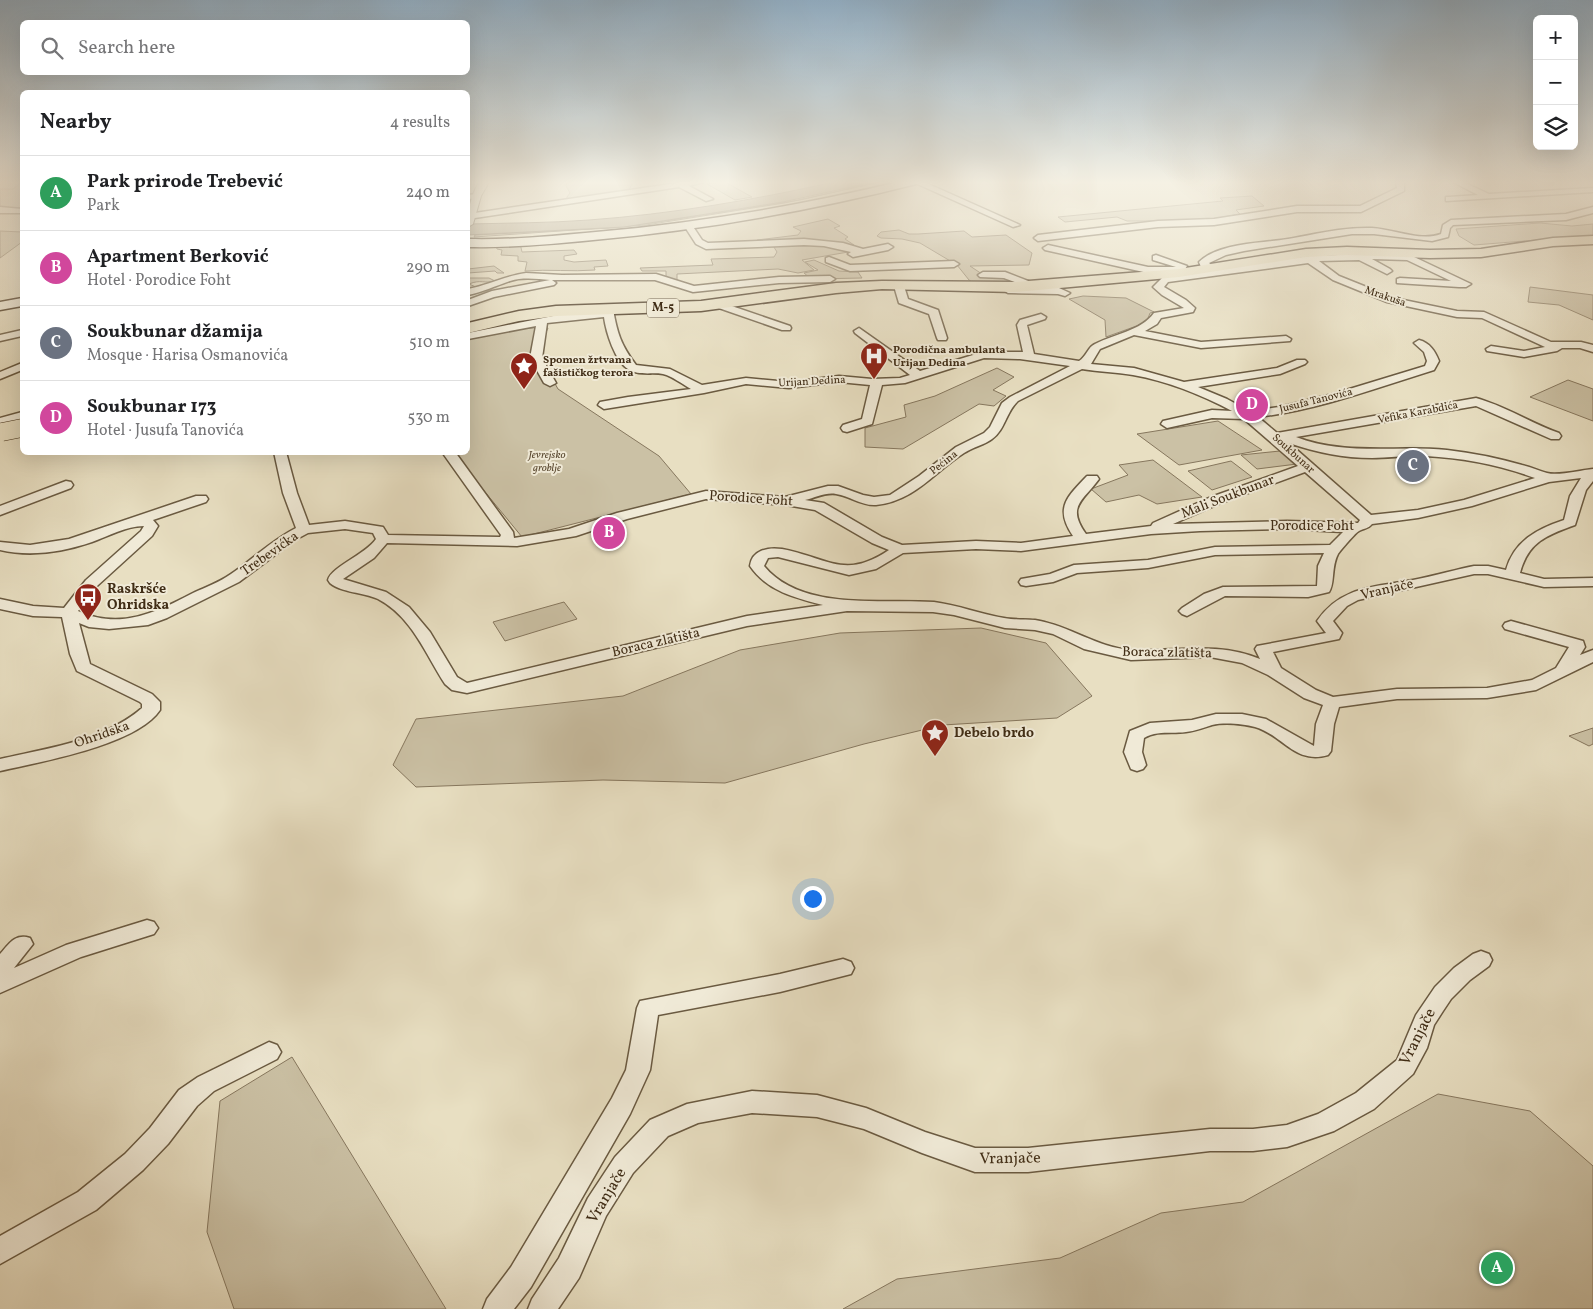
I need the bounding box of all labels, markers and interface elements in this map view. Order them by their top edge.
map controls [1533,15,1578,150]
button: + [1533,15,1578,60]
search box [20,20,470,75]
icon: search [38,34,66,62]
text: Search here [78,35,175,61]
button: − [1533,60,1578,105]
button: layers [1533,105,1578,150]
text: Nearby [40,108,111,137]
text: 4 results [390,112,450,134]
text: Park prirode Trebević [87,169,283,195]
text: A [50,182,62,204]
text: 240 m [406,182,450,204]
text: Park [87,195,120,217]
text: Apartment Berković [87,244,269,270]
text: B [51,257,61,279]
text: 290 m [406,257,450,279]
text: Hotel · Porodice Foht [87,270,231,292]
street label: Mrakuša [1362,283,1408,311]
road number: M-5 [647,298,679,318]
text: Soukbunar džamija [87,319,263,345]
text: C [51,332,61,354]
text: 510 m [409,332,450,354]
hospital icon: Porodična ambulanta Urijan Dedina [859,341,889,380]
place label: Porodična ambulanta Urijan Dedina [893,343,1006,371]
text: Mosque · Harisa Osmanovića [87,345,288,367]
place icon: Spomen žrtvama fašističkog terora [509,351,539,390]
place label: Spomen žrtvama fašističkog terora [543,353,633,381]
street label: Urijan Dedina [778,373,847,391]
street label: Jusufa Tanovića [1278,385,1355,417]
pin: D [1236,386,1268,424]
text: Soukbunar 173 [87,394,216,420]
street label: Vefika Karabdića [1377,398,1460,428]
text: D [50,407,62,429]
text: 530 m [407,407,450,429]
text: Hotel · Jusufa Tanovića [87,420,244,442]
street label: Soukbunar [1268,431,1318,478]
street label: Pećina [927,447,961,479]
pin: C [1397,447,1429,485]
park label: Jevrejsko groblje [527,448,566,476]
street label: Mali Soukbunar [1179,470,1278,524]
street label: Porodice Foht [708,487,794,511]
pin: B [593,514,625,552]
street label: Porodice Foht [1270,517,1354,536]
street label: Trebevićka [237,527,303,581]
street label: Vranjače [1359,575,1416,605]
place label: Raskršće Ohridska [107,580,169,615]
bus stop icon: Raskršće Ohridska [73,582,103,621]
street label: Boraca zlatišta [610,624,702,662]
street label: Boraca zlatišta [1122,643,1212,663]
street label: Ohridska [72,717,132,753]
place icon: Debelo brdo [920,718,950,757]
place label: Debelo brdo [954,724,1034,743]
your location [800,886,826,912]
street label: Vranjače [1394,1005,1442,1069]
street label: Vranjače [979,1147,1041,1171]
street label: Vranjače [582,1164,632,1228]
pin: A [1481,1249,1513,1287]

